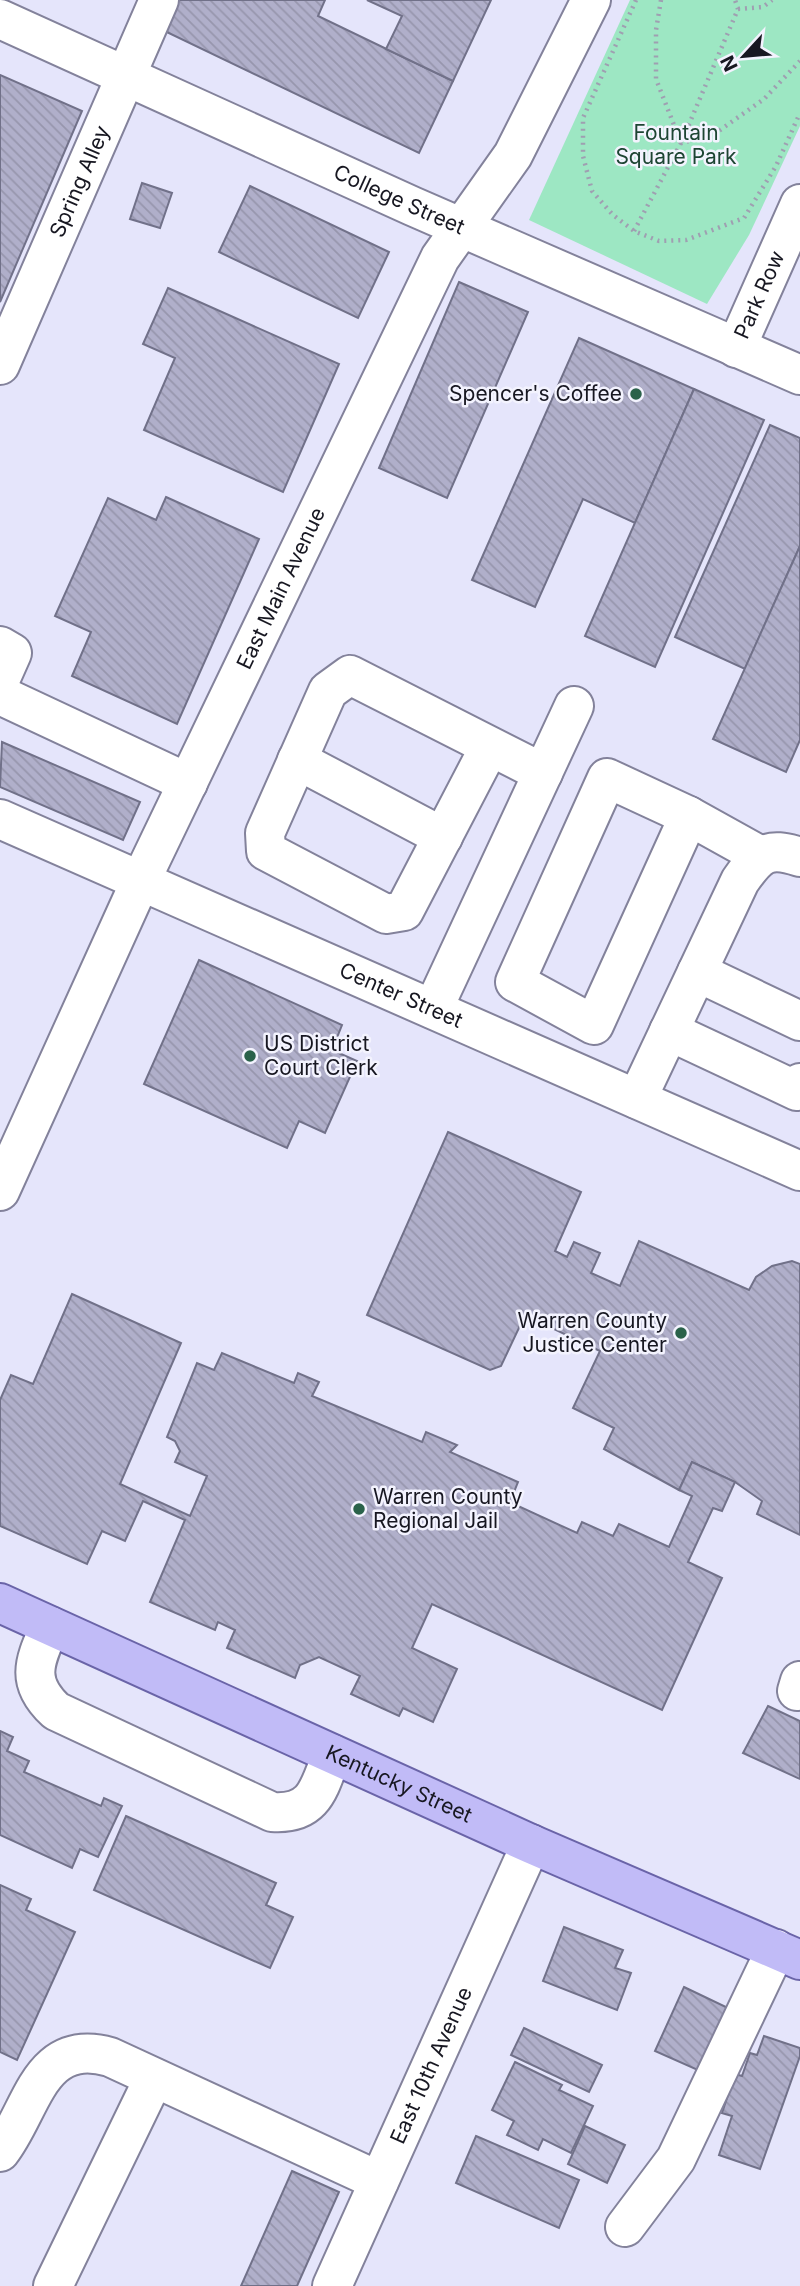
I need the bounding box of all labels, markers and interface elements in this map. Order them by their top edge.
north arrow [709,21,779,91]
text: N [716,52,743,75]
park label: Fountain Square Park [615,120,737,169]
street label: Spring Alley [44,122,115,241]
street label: College Street [330,159,469,239]
street label: Park Row [729,247,790,343]
place label: Spencer's Coffee [449,381,622,406]
marker: Spencer's Coffee [628,386,644,402]
street label: East Main Avenue [231,503,330,673]
street label: Center Street [336,957,467,1033]
place label: US District Court Clerk [264,1031,378,1080]
marker: US District Court Clerk [242,1048,258,1064]
place label: Warren County Justice Center [517,1308,667,1357]
marker: Warren County Justice Center [673,1325,689,1341]
place label: Warren County Regional Jail [373,1484,523,1533]
marker: Warren County Regional Jail [351,1501,367,1517]
street label: Kentucky Street [322,1740,476,1828]
street label: East 10th Avenue [385,1983,477,2148]

